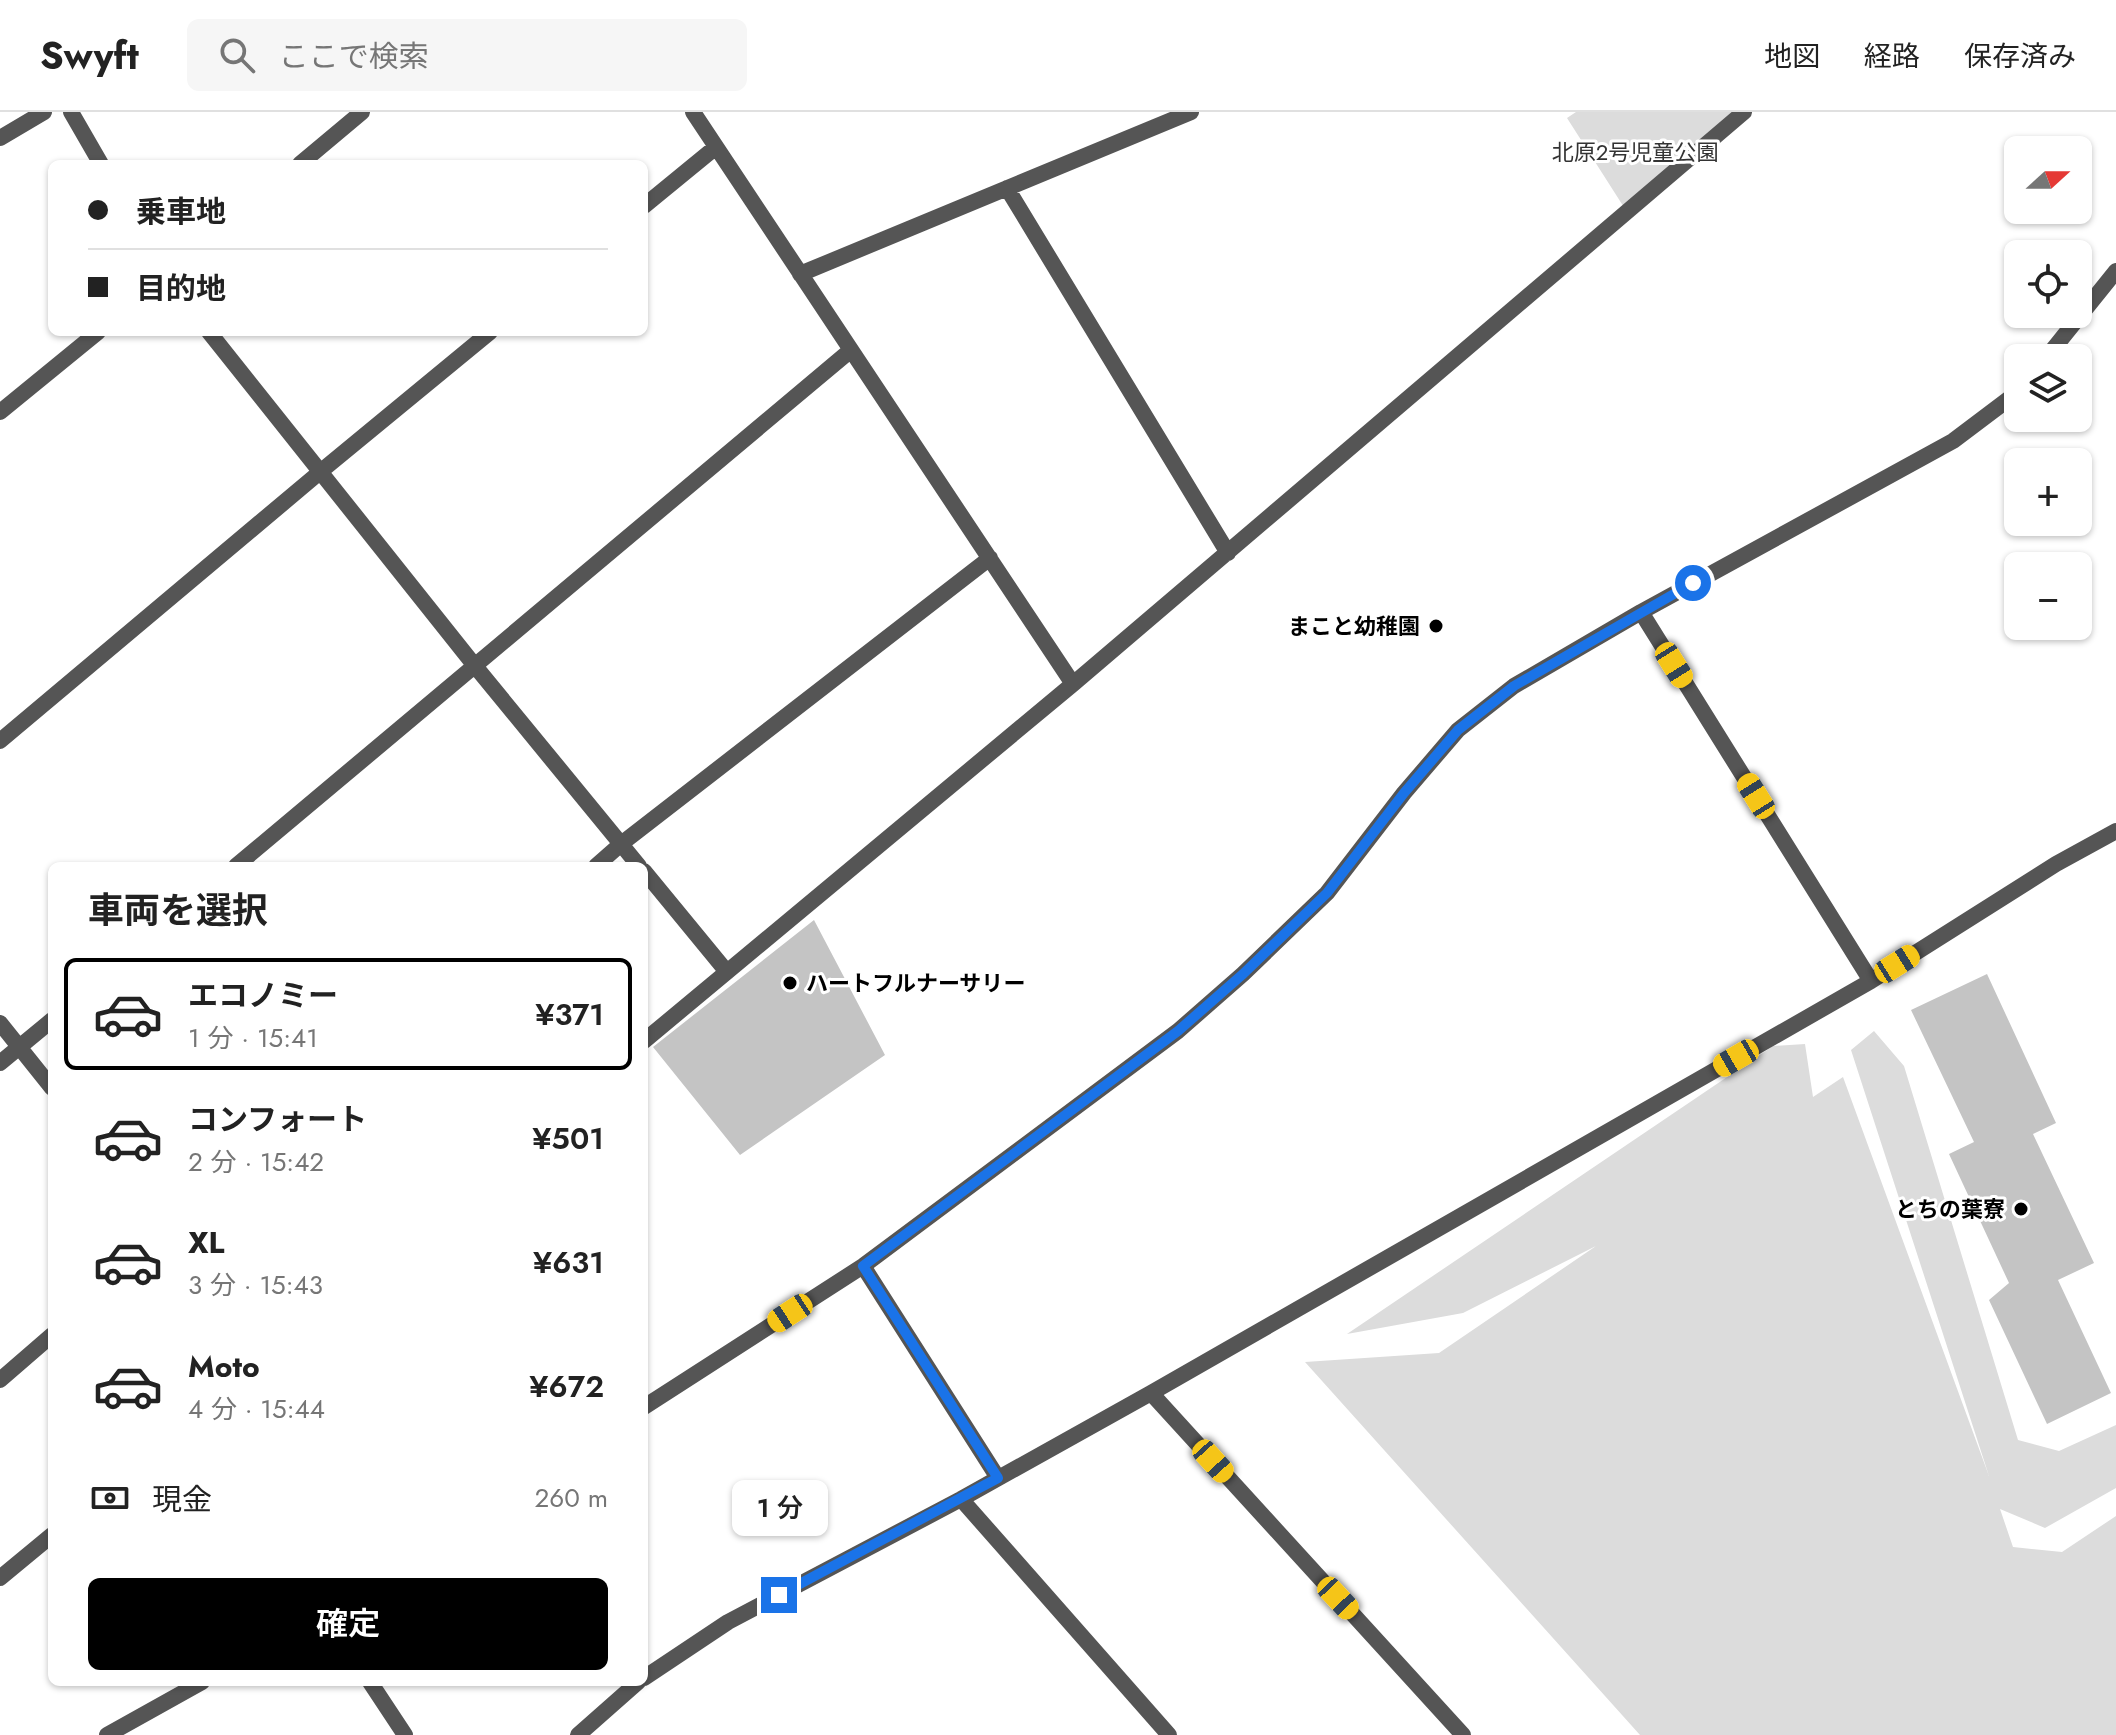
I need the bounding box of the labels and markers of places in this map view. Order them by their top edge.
place label: まこと幼稚園 [1288,610,1420,642]
marker: まこと幼稚園 [1427,617,1445,635]
place label: ハートフルナーサリー [806,967,1026,999]
marker: ハートフルナーサリー [781,974,799,992]
place label: とちの葉寮 [1895,1193,2005,1225]
marker: とちの葉寮 [2012,1200,2030,1218]

